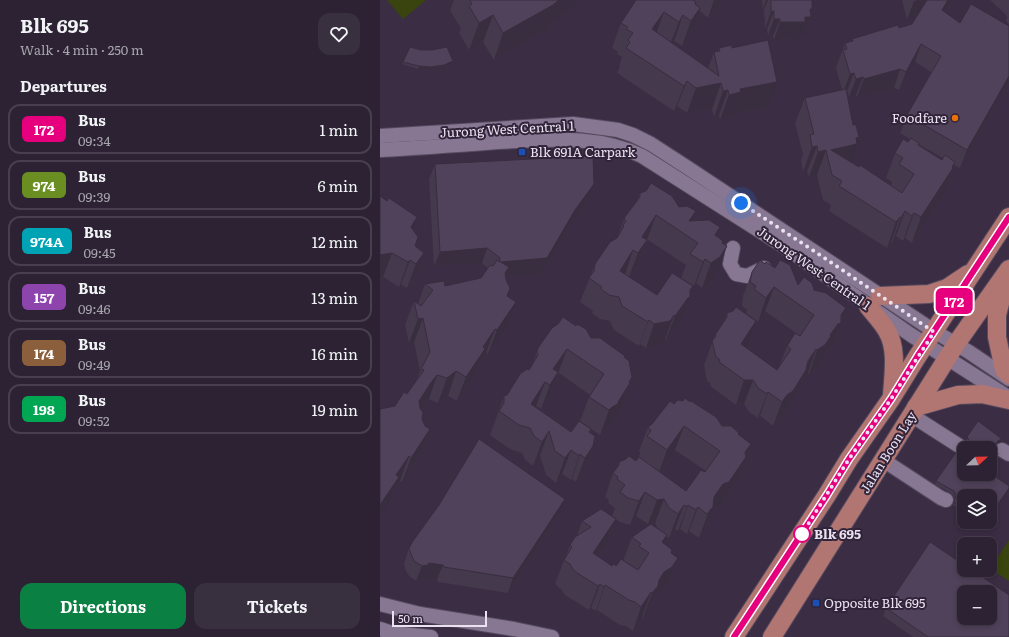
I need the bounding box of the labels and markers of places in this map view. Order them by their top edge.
place label: Foodfare [892,108,947,127]
marker: Foodfare [950,113,960,123]
place label: Blk 691A Carpark [530,142,636,161]
marker: Blk 691A Carpark [517,147,527,157]
place label: Blk 695 [814,524,861,543]
marker: Blk 695 [793,525,811,543]
place label: Opposite Blk 695 [824,593,926,612]
marker: Opposite Blk 695 [811,598,821,608]

